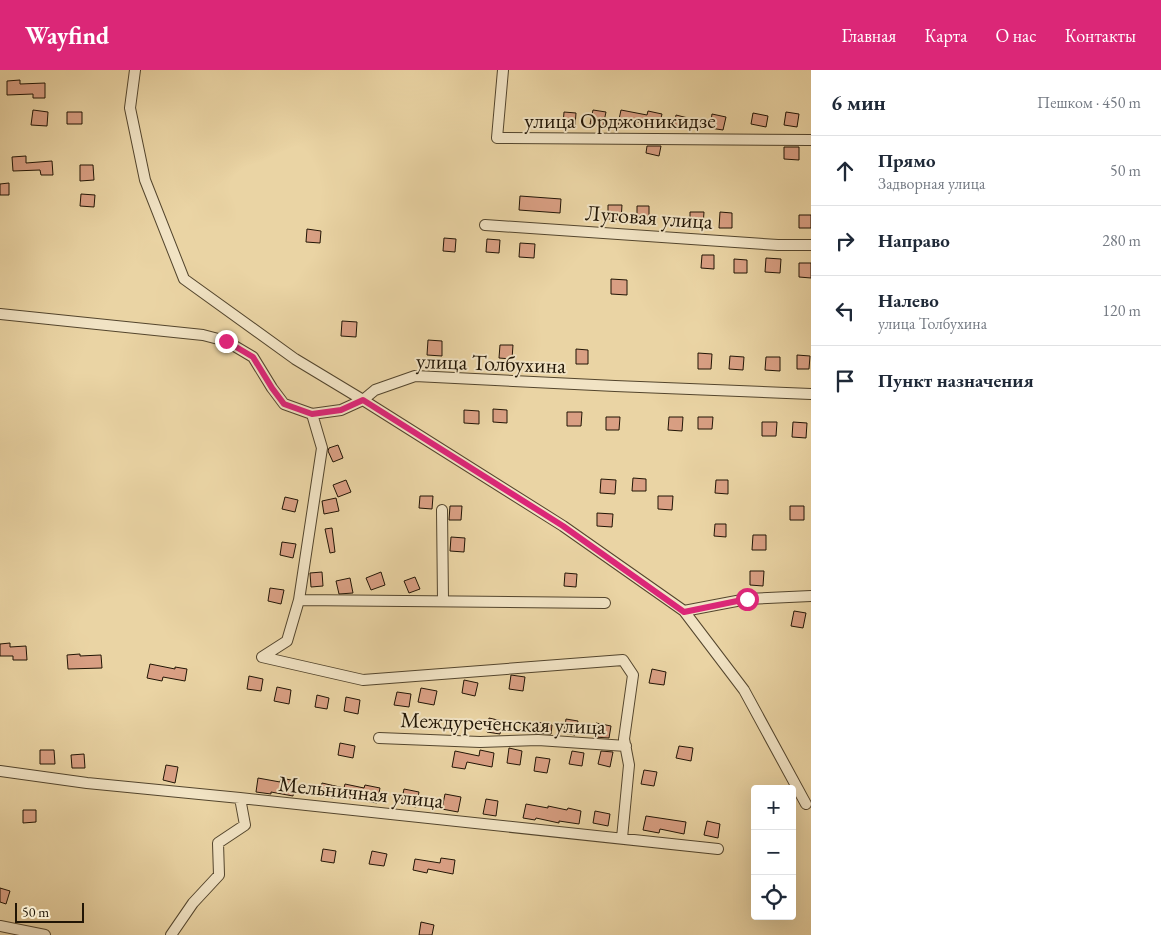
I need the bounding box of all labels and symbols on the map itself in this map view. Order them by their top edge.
street label: улица Орджоникидзе [524,106,716,135]
street label: Луговая улица [584,198,714,236]
route end [215,330,238,353]
street label: улица Толбухина [416,346,567,380]
route start [736,588,759,611]
street label: Междуреченская улица [400,705,607,741]
street label: Мельничная улица [277,769,445,815]
scale bar [15,900,84,923]

